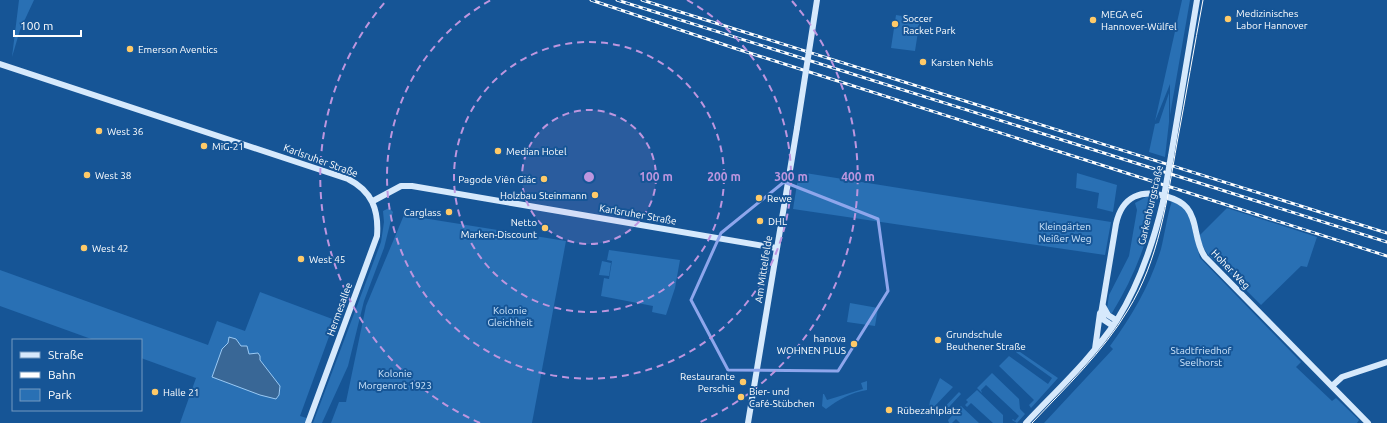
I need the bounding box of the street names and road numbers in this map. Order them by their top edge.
street label: Karlsruher Straße [282,142,360,179]
street label: Garkenburgstraße [1136,164,1165,246]
street label: Karlsruher Straße [598,202,677,227]
street label: Am Mittelfelde [753,235,774,303]
street label: Hoher Weg [1209,247,1252,291]
street label: Hermesallee [325,281,354,337]

